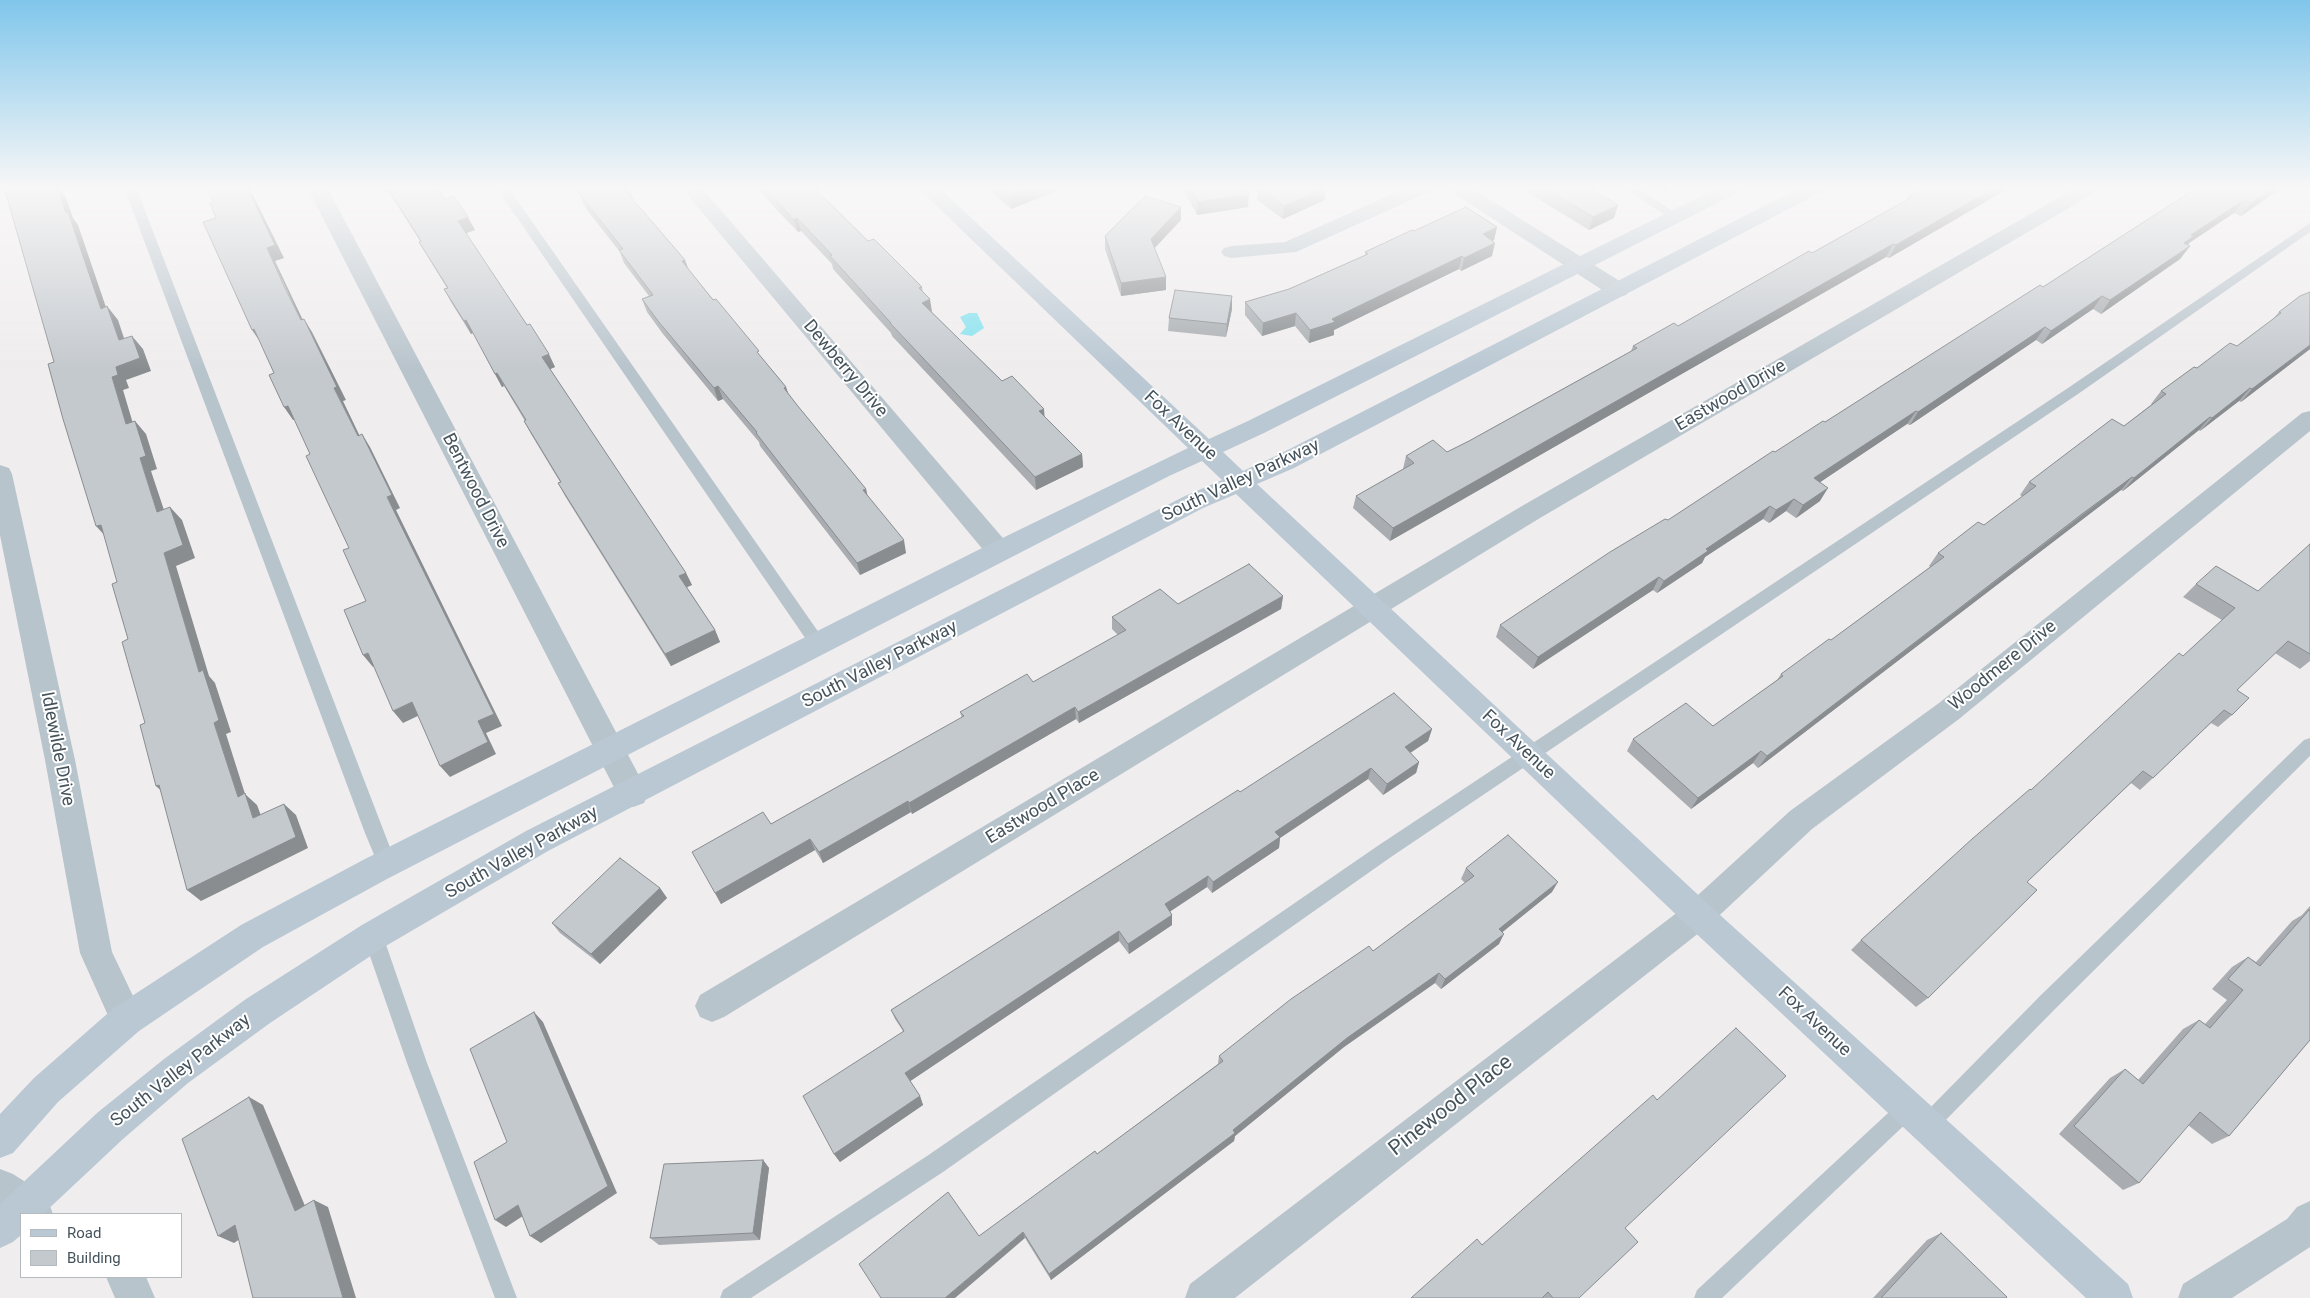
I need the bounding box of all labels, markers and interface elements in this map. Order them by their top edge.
street label: Dewberry Drive [798,316,892,422]
street label: Eastwood Drive [1672,356,1790,436]
street label: Fox Avenue [1139,387,1221,465]
street label: Bentwood Drive [437,430,513,552]
street label: South Valley Parkway [1159,435,1323,527]
street label: Woodmere Drive [1945,616,2061,716]
street label: South Valley Parkway [799,617,961,713]
street label: Idlewilde Drive [35,690,79,808]
street label: Fox Avenue [1477,706,1559,784]
street label: Eastwood Place [982,765,1104,849]
street label: South Valley Parkway [442,802,602,904]
street label: Fox Avenue [1773,983,1855,1061]
street label: South Valley Parkway [107,1010,255,1132]
street label: Pinewood Place [1384,1050,1518,1162]
legend [20,1213,182,1278]
text: Road [67,1224,101,1242]
text: Building [67,1249,121,1267]

